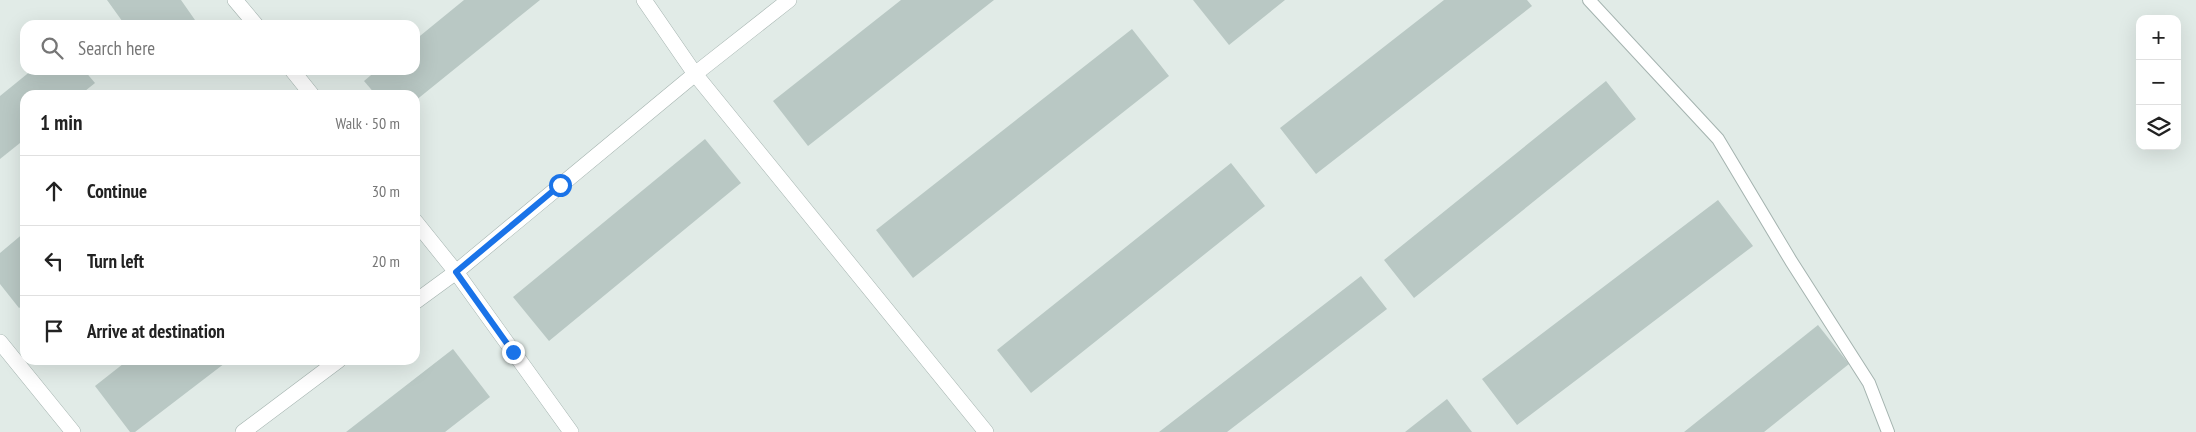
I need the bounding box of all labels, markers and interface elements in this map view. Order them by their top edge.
map controls [2136,15,2181,150]
button: + [2136,15,2181,60]
search box [20,20,420,75]
icon: search [38,34,66,62]
text: Search here [78,36,155,60]
button: − [2136,60,2181,105]
button: layers [2136,105,2181,150]
text: 1 min [40,109,82,136]
text: Walk · 50 m [335,113,400,133]
route start [549,174,572,197]
icon: ahead [40,177,68,205]
text: Continue [87,179,147,203]
text: 30 m [372,181,400,201]
icon: left [40,247,68,275]
text: Turn left [87,249,144,273]
text: 20 m [372,251,400,271]
icon: arrive [40,317,68,345]
text: Arrive at destination [87,319,225,343]
route end [502,341,525,364]

